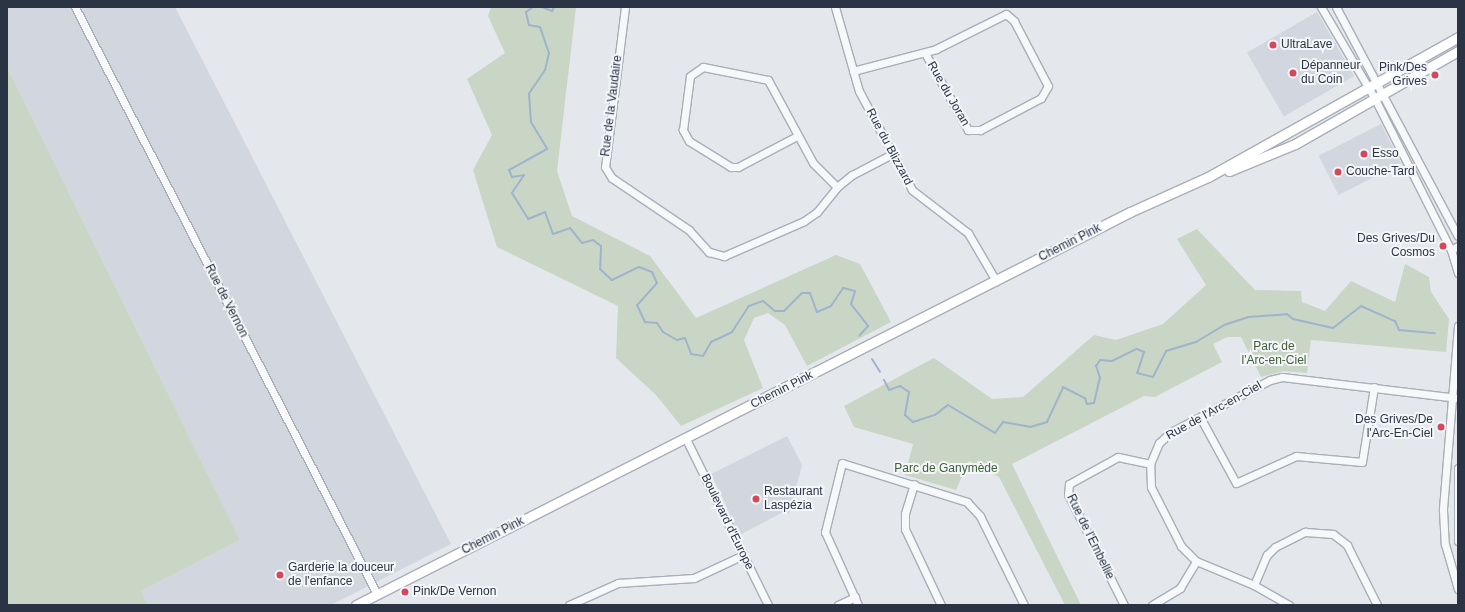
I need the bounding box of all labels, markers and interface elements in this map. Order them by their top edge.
place label: UltraLave [1281,38,1332,52]
marker: UltraLave [1268,40,1278,50]
street label: Rue de la Vaudaire [599,55,625,157]
street label: Rue du Joran [924,59,972,129]
place label: Dépanneur du Coin [1301,59,1360,87]
place label: Pink/Des Grives [1379,61,1427,89]
marker: Dépanneur du Coin [1288,68,1298,78]
marker: Pink/Des Grives [1430,70,1440,80]
street label: Rue du Blizzard [863,106,915,188]
place label: Esso [1372,147,1399,161]
marker: Esso [1359,149,1369,159]
place label: Couche-Tard [1346,165,1415,179]
marker: Couche-Tard [1333,167,1343,177]
street label: Chemin Pink [1036,221,1104,265]
place label: Des Grives/Du Cosmos [1357,232,1435,260]
marker: Des Grives/Du Cosmos [1438,241,1448,251]
street label: Rue de Vernon [201,262,251,340]
park label: Parc de l'Arc-en-Ciel [1242,340,1306,368]
street label: Chemin Pink [748,368,816,412]
street label: Rue de l'Arc-en-Ciel [1164,379,1264,443]
place label: Des Grives/De l'Arc-En-Ciel [1355,413,1433,441]
marker: Des Grives/De l'Arc-En-Ciel [1436,422,1446,432]
park label: Parc de Ganymède [894,462,998,476]
street label: Boulevard d'Europe [698,472,756,572]
place label: Restaurant Laspézia [764,485,823,513]
street label: Rue de l'Embellie [1063,492,1117,582]
marker: Restaurant Laspézia [751,494,761,504]
street label: Chemin Pink [459,514,527,558]
place label: Garderie la douceur de l'enfance [288,561,394,589]
marker: Garderie la douceur de l'enfance [275,570,285,580]
place label: Pink/De Vernon [413,585,496,599]
marker: Pink/De Vernon [400,587,410,597]

